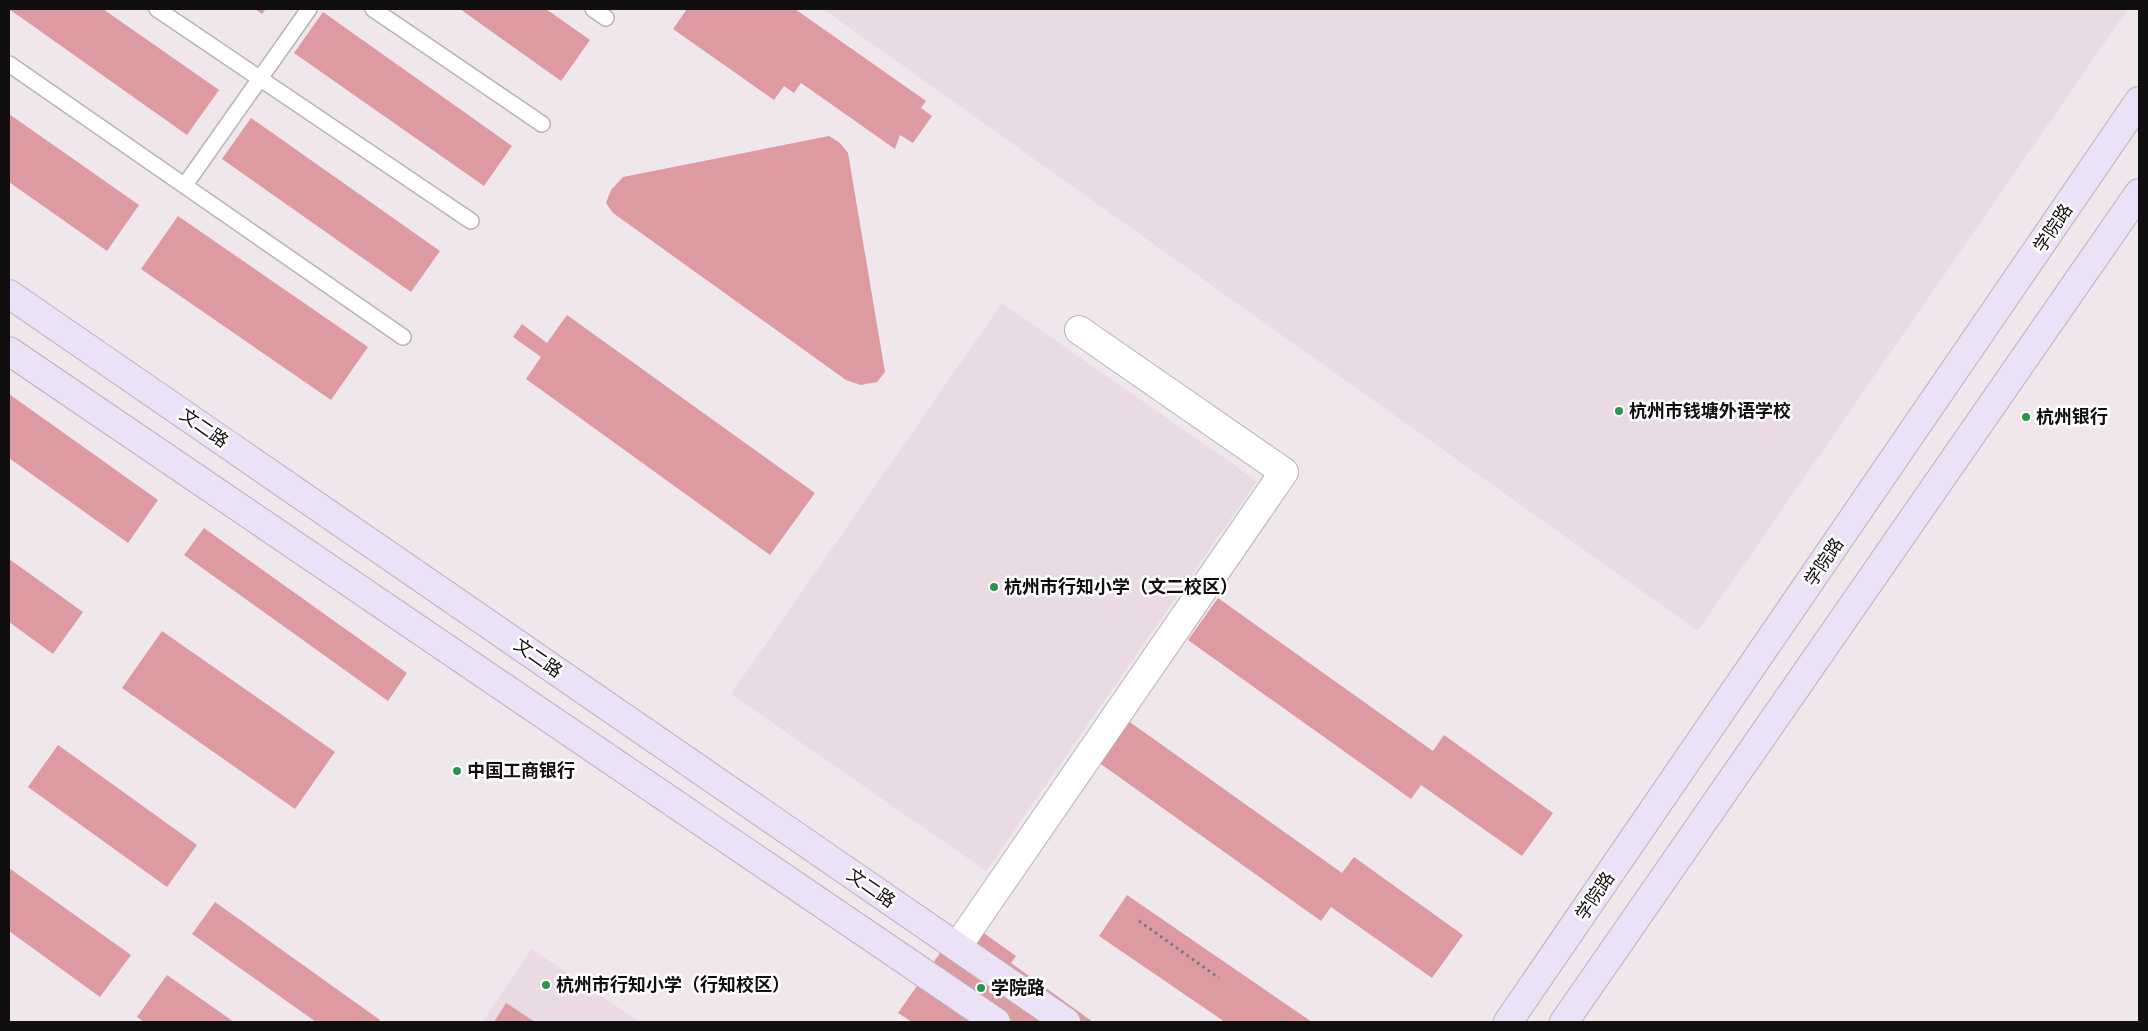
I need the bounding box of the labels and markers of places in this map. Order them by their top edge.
place label: 杭州市钱塘外语学校 [1629,400,1791,422]
marker: 杭州市钱塘外语学校 [1613,405,1625,417]
place label: 杭州银行 [2036,406,2108,428]
marker: 杭州银行 [2020,411,2032,423]
place label: 杭州市行知小学（文二校区） [1004,576,1238,598]
marker: 杭州市行知小学（文二校区） [988,581,1000,593]
place label: 中国工商银行 [467,760,575,782]
marker: 中国工商银行 [451,765,463,777]
place label: 杭州市行知小学（行知校区） [556,974,790,996]
place label: 学院路 [991,977,1045,999]
marker: 杭州市行知小学（行知校区） [540,979,552,991]
marker: 学院路 [975,982,987,994]

